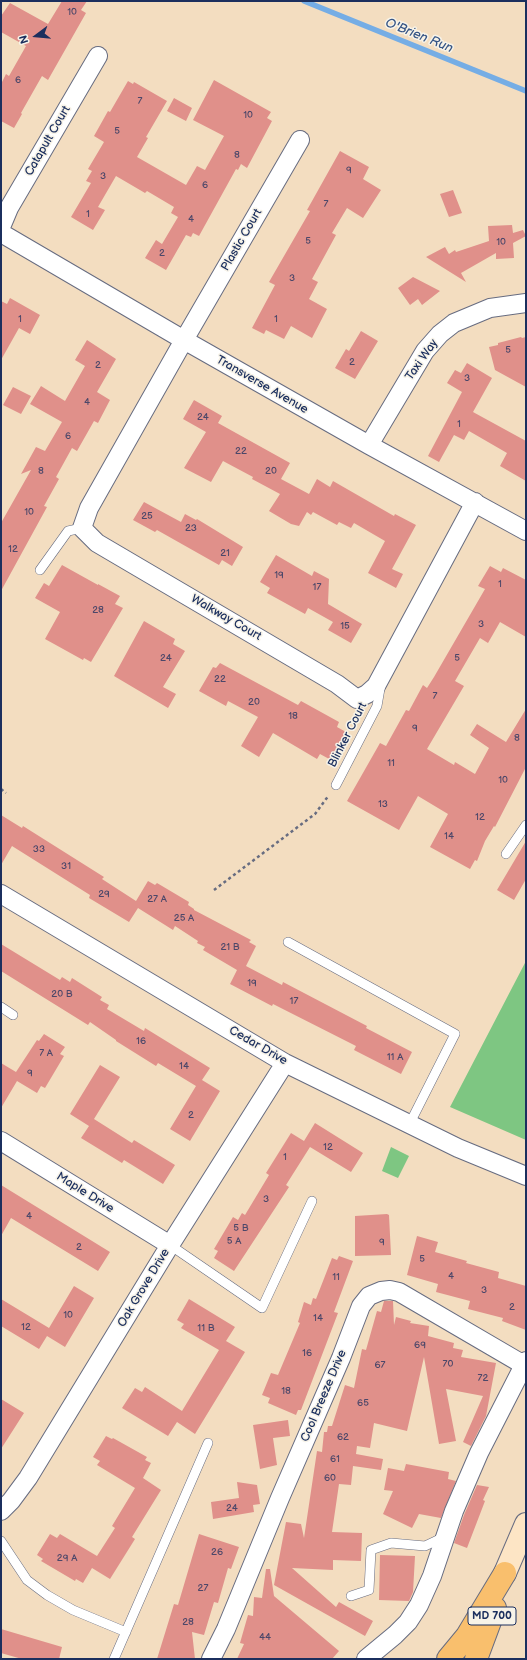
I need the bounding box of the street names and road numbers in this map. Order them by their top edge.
street label: Catapult Court [22,103,74,179]
street label: Plastic Court [219,207,265,273]
street label: Taxi Way [403,337,441,383]
street label: Transverse Avenue [213,353,311,417]
street label: Walkway Court [188,592,264,644]
street label: Blinker Court [325,700,371,770]
street label: Cedar Drive [226,1023,290,1069]
street label: Maple Drive [54,1170,116,1216]
street label: Oak Grove Drive [115,1246,173,1330]
street label: Cool Breeze Drive [298,1348,350,1444]
road number: MD 700 [468,1607,516,1625]

